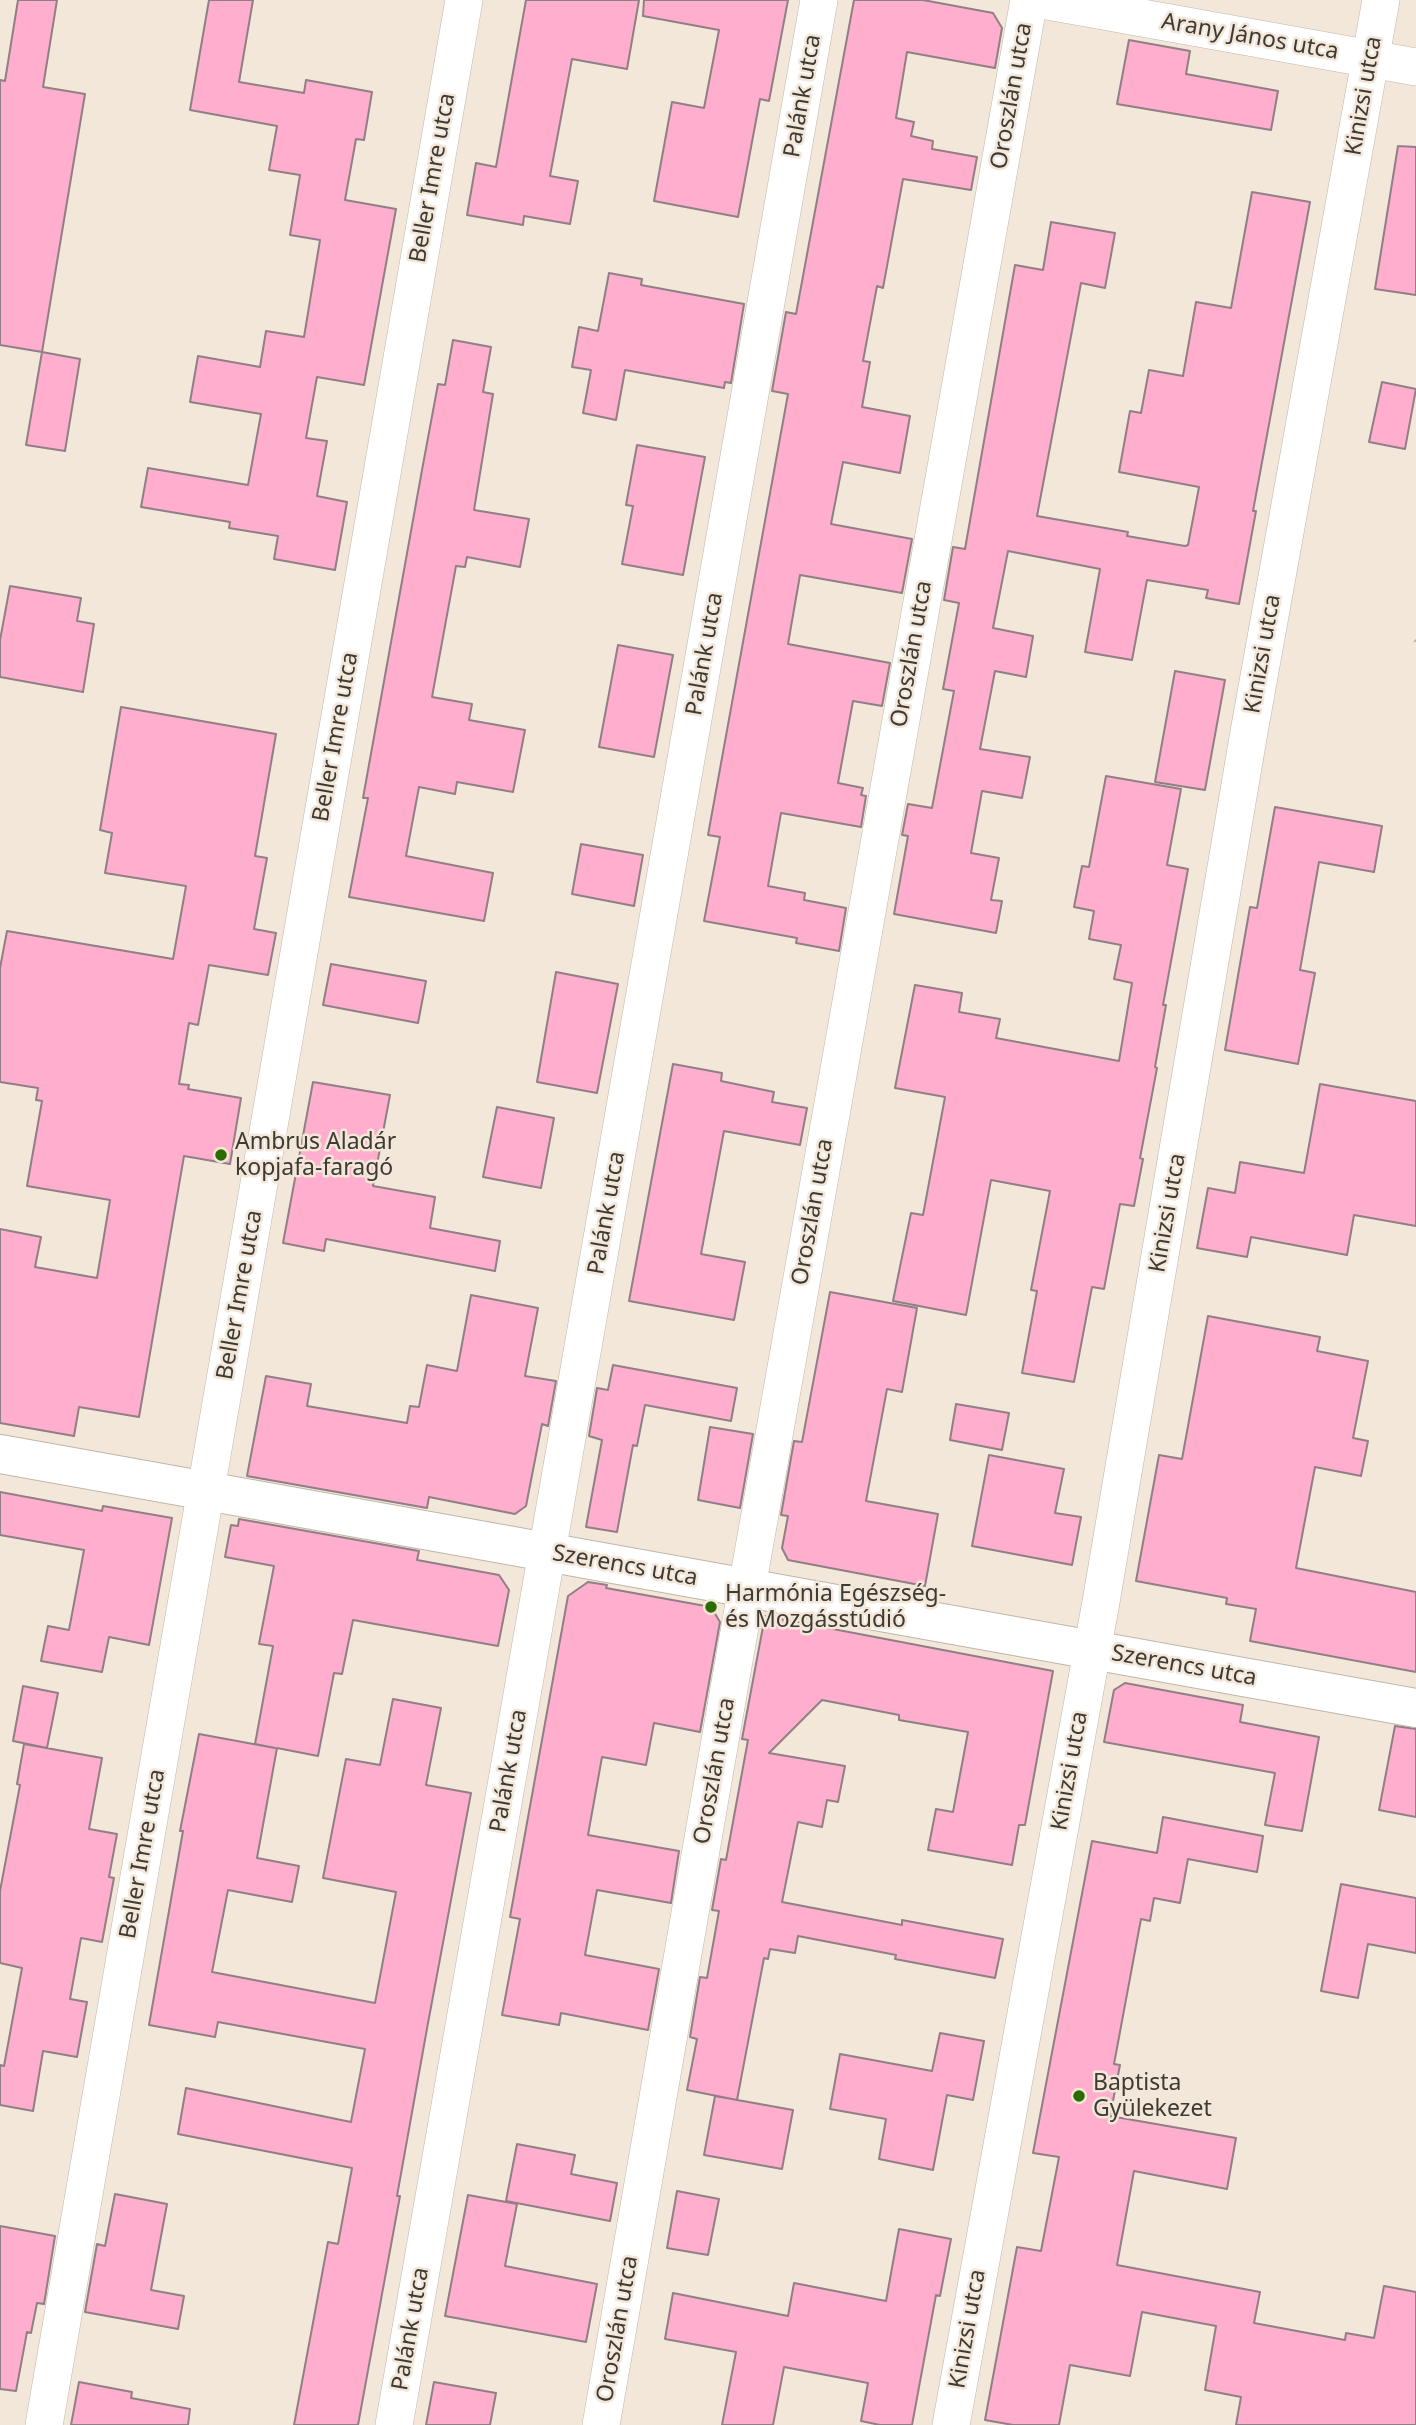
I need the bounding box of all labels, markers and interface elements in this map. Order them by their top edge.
street label: Arany János utca [1159,8,1341,66]
street label: Oroszlán utca [986,21,1038,171]
street label: Palánk utca [779,32,827,160]
street label: Kinizsi utca [1340,34,1388,158]
street label: Beller Imre utca [404,91,462,265]
street label: Oroszlán utca [886,579,938,729]
street label: Palánk utca [681,590,729,718]
street label: Kinizsi utca [1239,592,1287,716]
street label: Beller Imre utca [307,650,365,824]
place label: Ambrus Aladár kopjafa-faragó [235,1128,396,1182]
street label: Oroszlán utca [787,1137,839,1287]
marker: Ambrus Aladár kopjafa-faragó [213,1147,229,1163]
street label: Palánk utca [583,1149,631,1277]
street label: Kinizsi utca [1144,1151,1192,1275]
street label: Beller Imre utca [211,1208,269,1382]
street label: Szerencs utca [550,1540,700,1592]
place label: Harmónia Egészség- és Mozgásstúdió [725,1580,946,1634]
marker: Harmónia Egészség- és Mozgásstúdió [703,1599,719,1615]
street label: Szerencs utca [1109,1640,1259,1692]
street label: Oroszlán utca [689,1696,741,1846]
street label: Palánk utca [485,1707,533,1835]
street label: Kinizsi utca [1046,1709,1094,1833]
street label: Beller Imre utca [114,1767,172,1941]
place label: Baptista Gyülekezet [1093,2069,1212,2123]
marker: Baptista Gyülekezet [1071,2088,1087,2104]
street label: Oroszlán utca [592,2254,644,2404]
street label: Palánk utca [387,2265,435,2393]
street label: Kinizsi utca [944,2267,992,2391]

